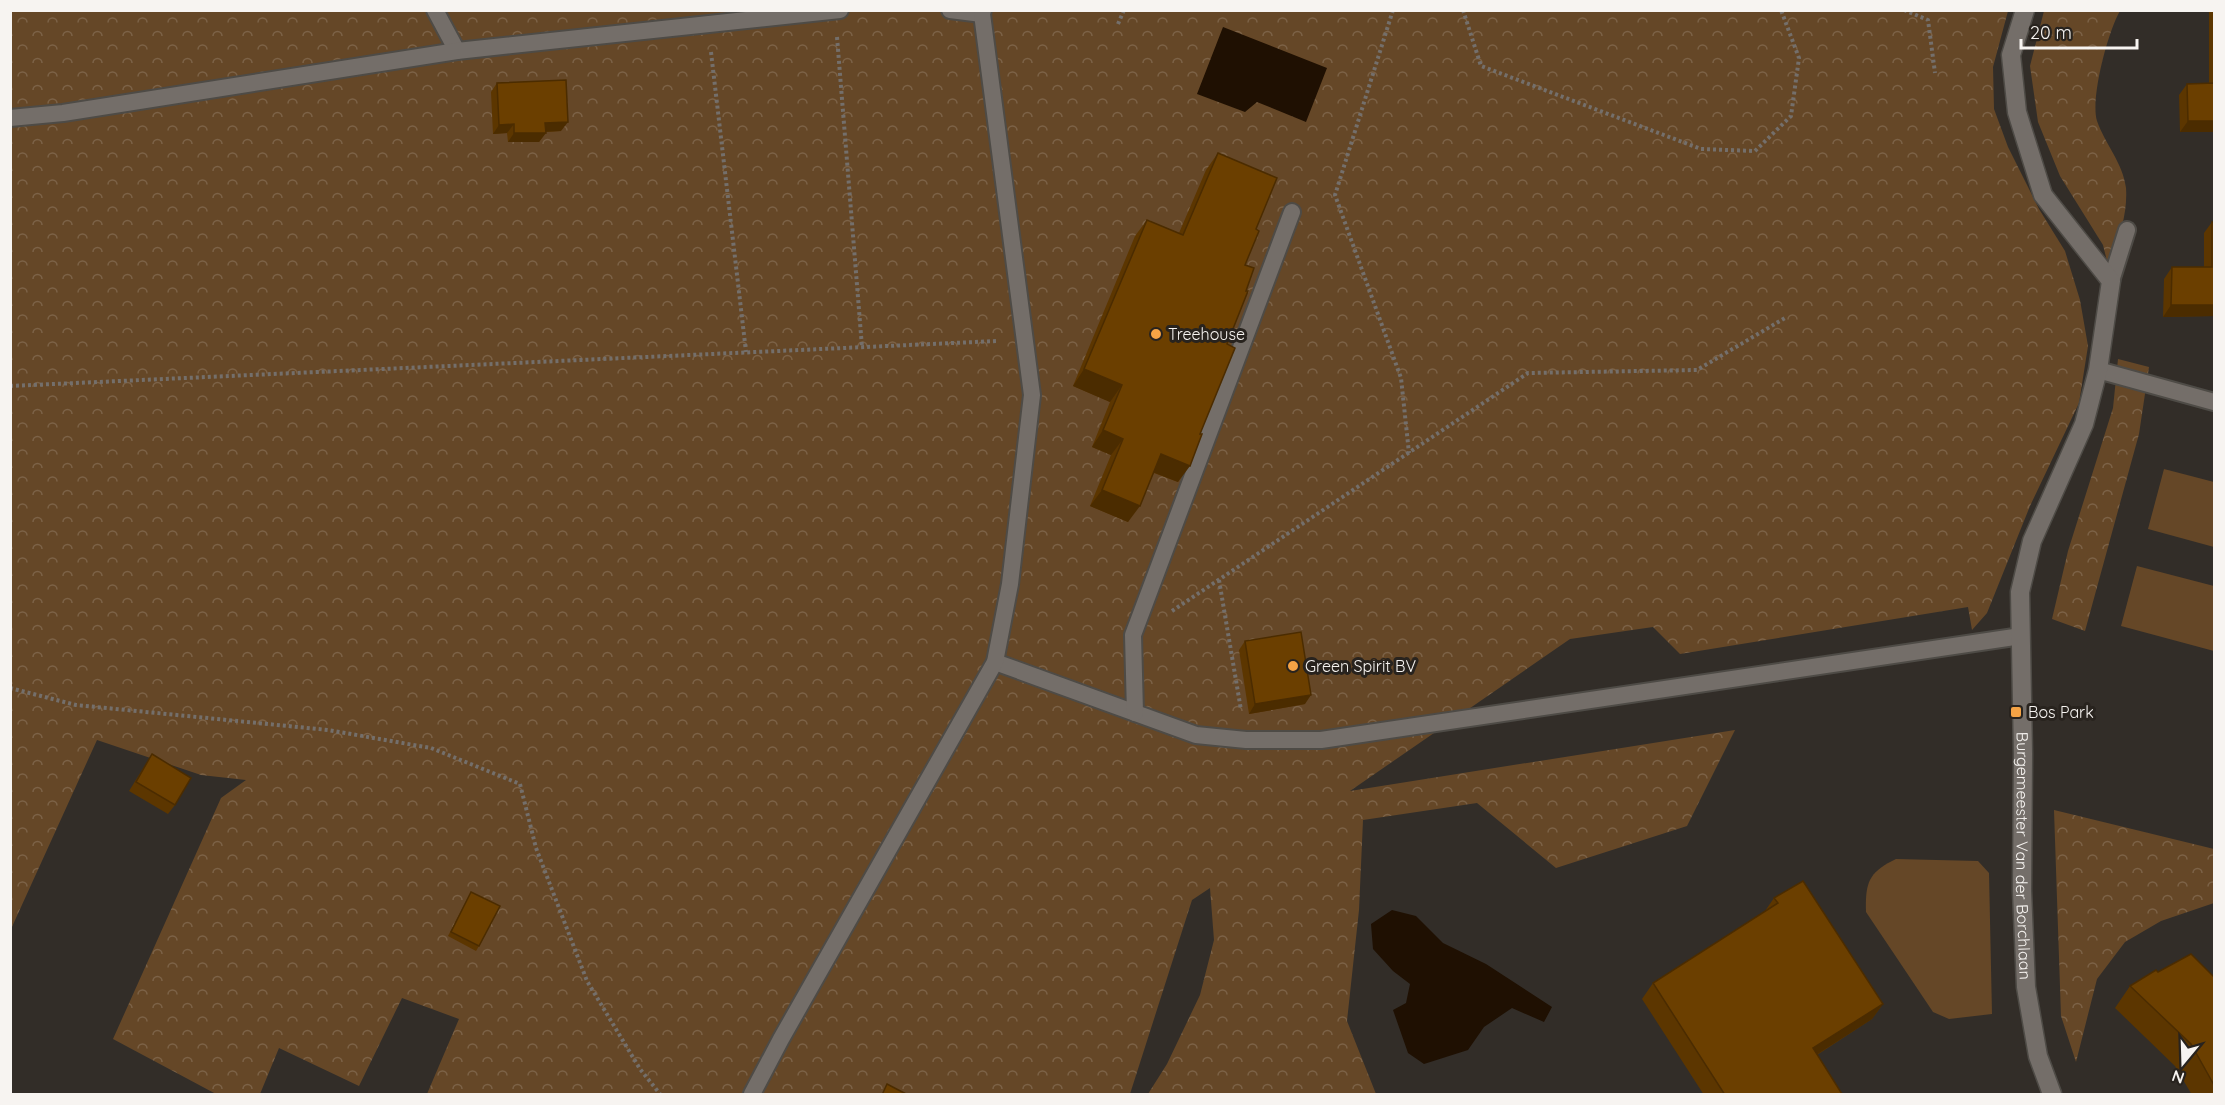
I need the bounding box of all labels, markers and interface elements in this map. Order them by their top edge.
scale bar [2021,12,2136,50]
text: 20 m [2030,21,2072,44]
place label: Treehouse [1168,324,1245,344]
marker: Treehouse [1149,327,1163,341]
place label: Green Spirit BV [1305,656,1416,676]
marker: Green Spirit BV [1286,659,1300,673]
place label: Bos Park [2028,702,2094,722]
marker: Bos Park [2009,705,2023,719]
street label: Burgemeester Van der Borchlaan [2012,731,2036,980]
north arrow [2153,1033,2213,1093]
text: N [2169,1066,2187,1089]

